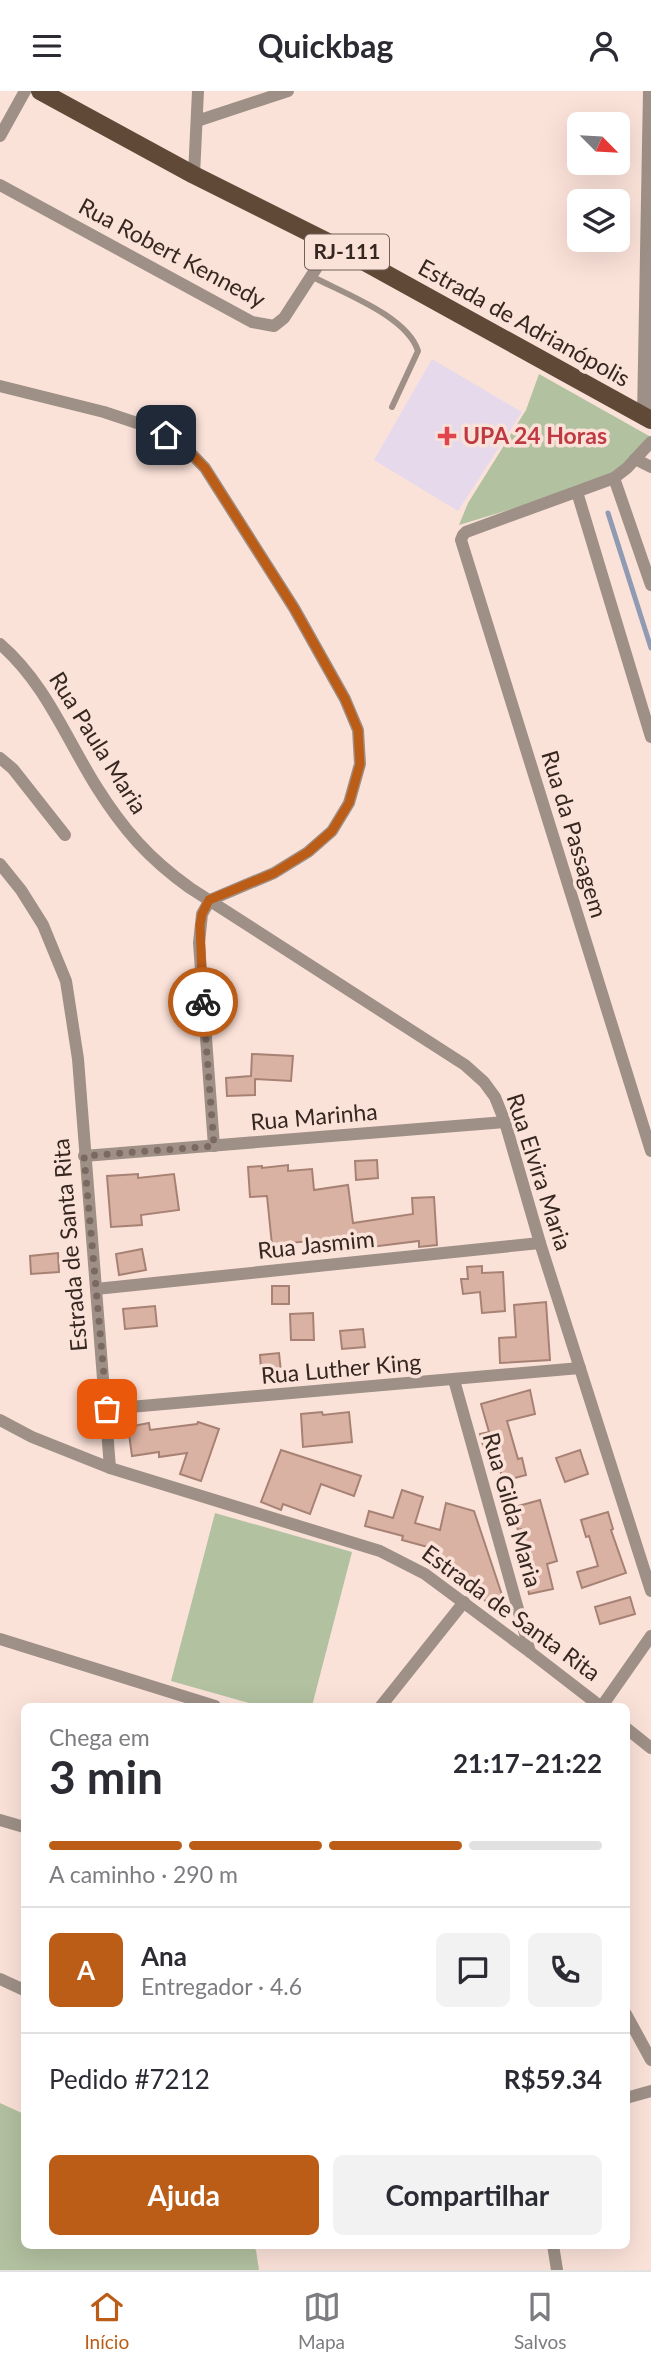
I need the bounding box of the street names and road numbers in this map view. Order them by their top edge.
street label: Rua Robert Kennedy [74,191,271,313]
road number: RJ-111 [305,235,389,269]
street label: Estrada de Adrianópolis [414,252,635,392]
street label: Rua Paula Maria [44,666,154,819]
street label: Rua da Passagem [536,747,614,921]
street label: Rua Elvira Maria [501,1090,579,1254]
street label: Rua Marinha [249,1097,379,1136]
street label: Estrada de Santa Rita [46,1138,92,1353]
street label: Rua Jasmim [256,1224,376,1264]
street label: Rua Luther King [260,1347,422,1389]
street label: Rua Gilda Maria [477,1429,548,1590]
street label: Estrada de Santa Rita [417,1538,606,1686]

